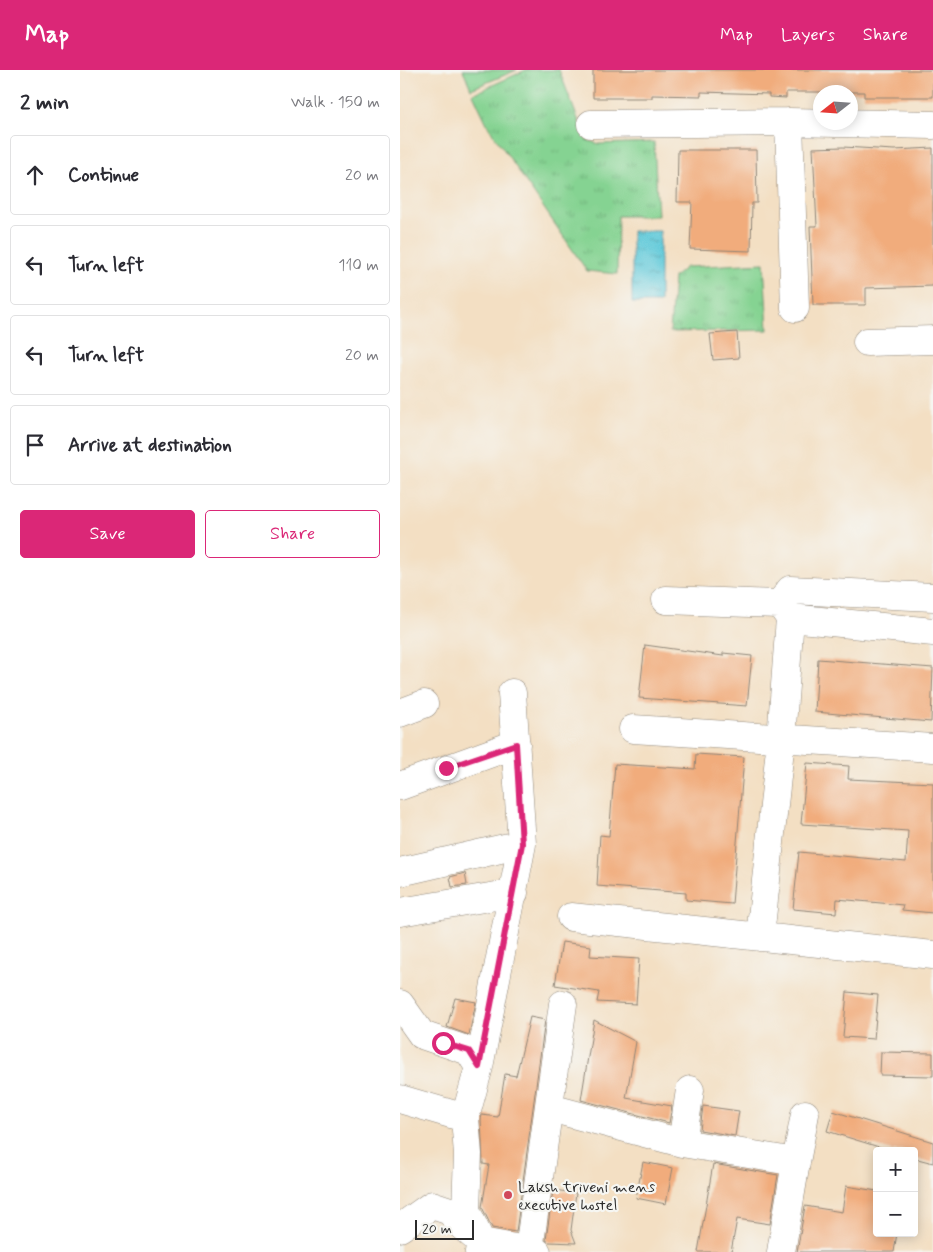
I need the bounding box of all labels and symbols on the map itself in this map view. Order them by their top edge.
north arrow [813,85,858,130]
route end [435,757,458,780]
route start [432,1032,455,1055]
place label: Laksh triveni mens executive hostel [518,1177,655,1216]
marker: Laksh triveni mens executive hostel [502,1189,514,1201]
scale bar [415,1217,474,1240]

